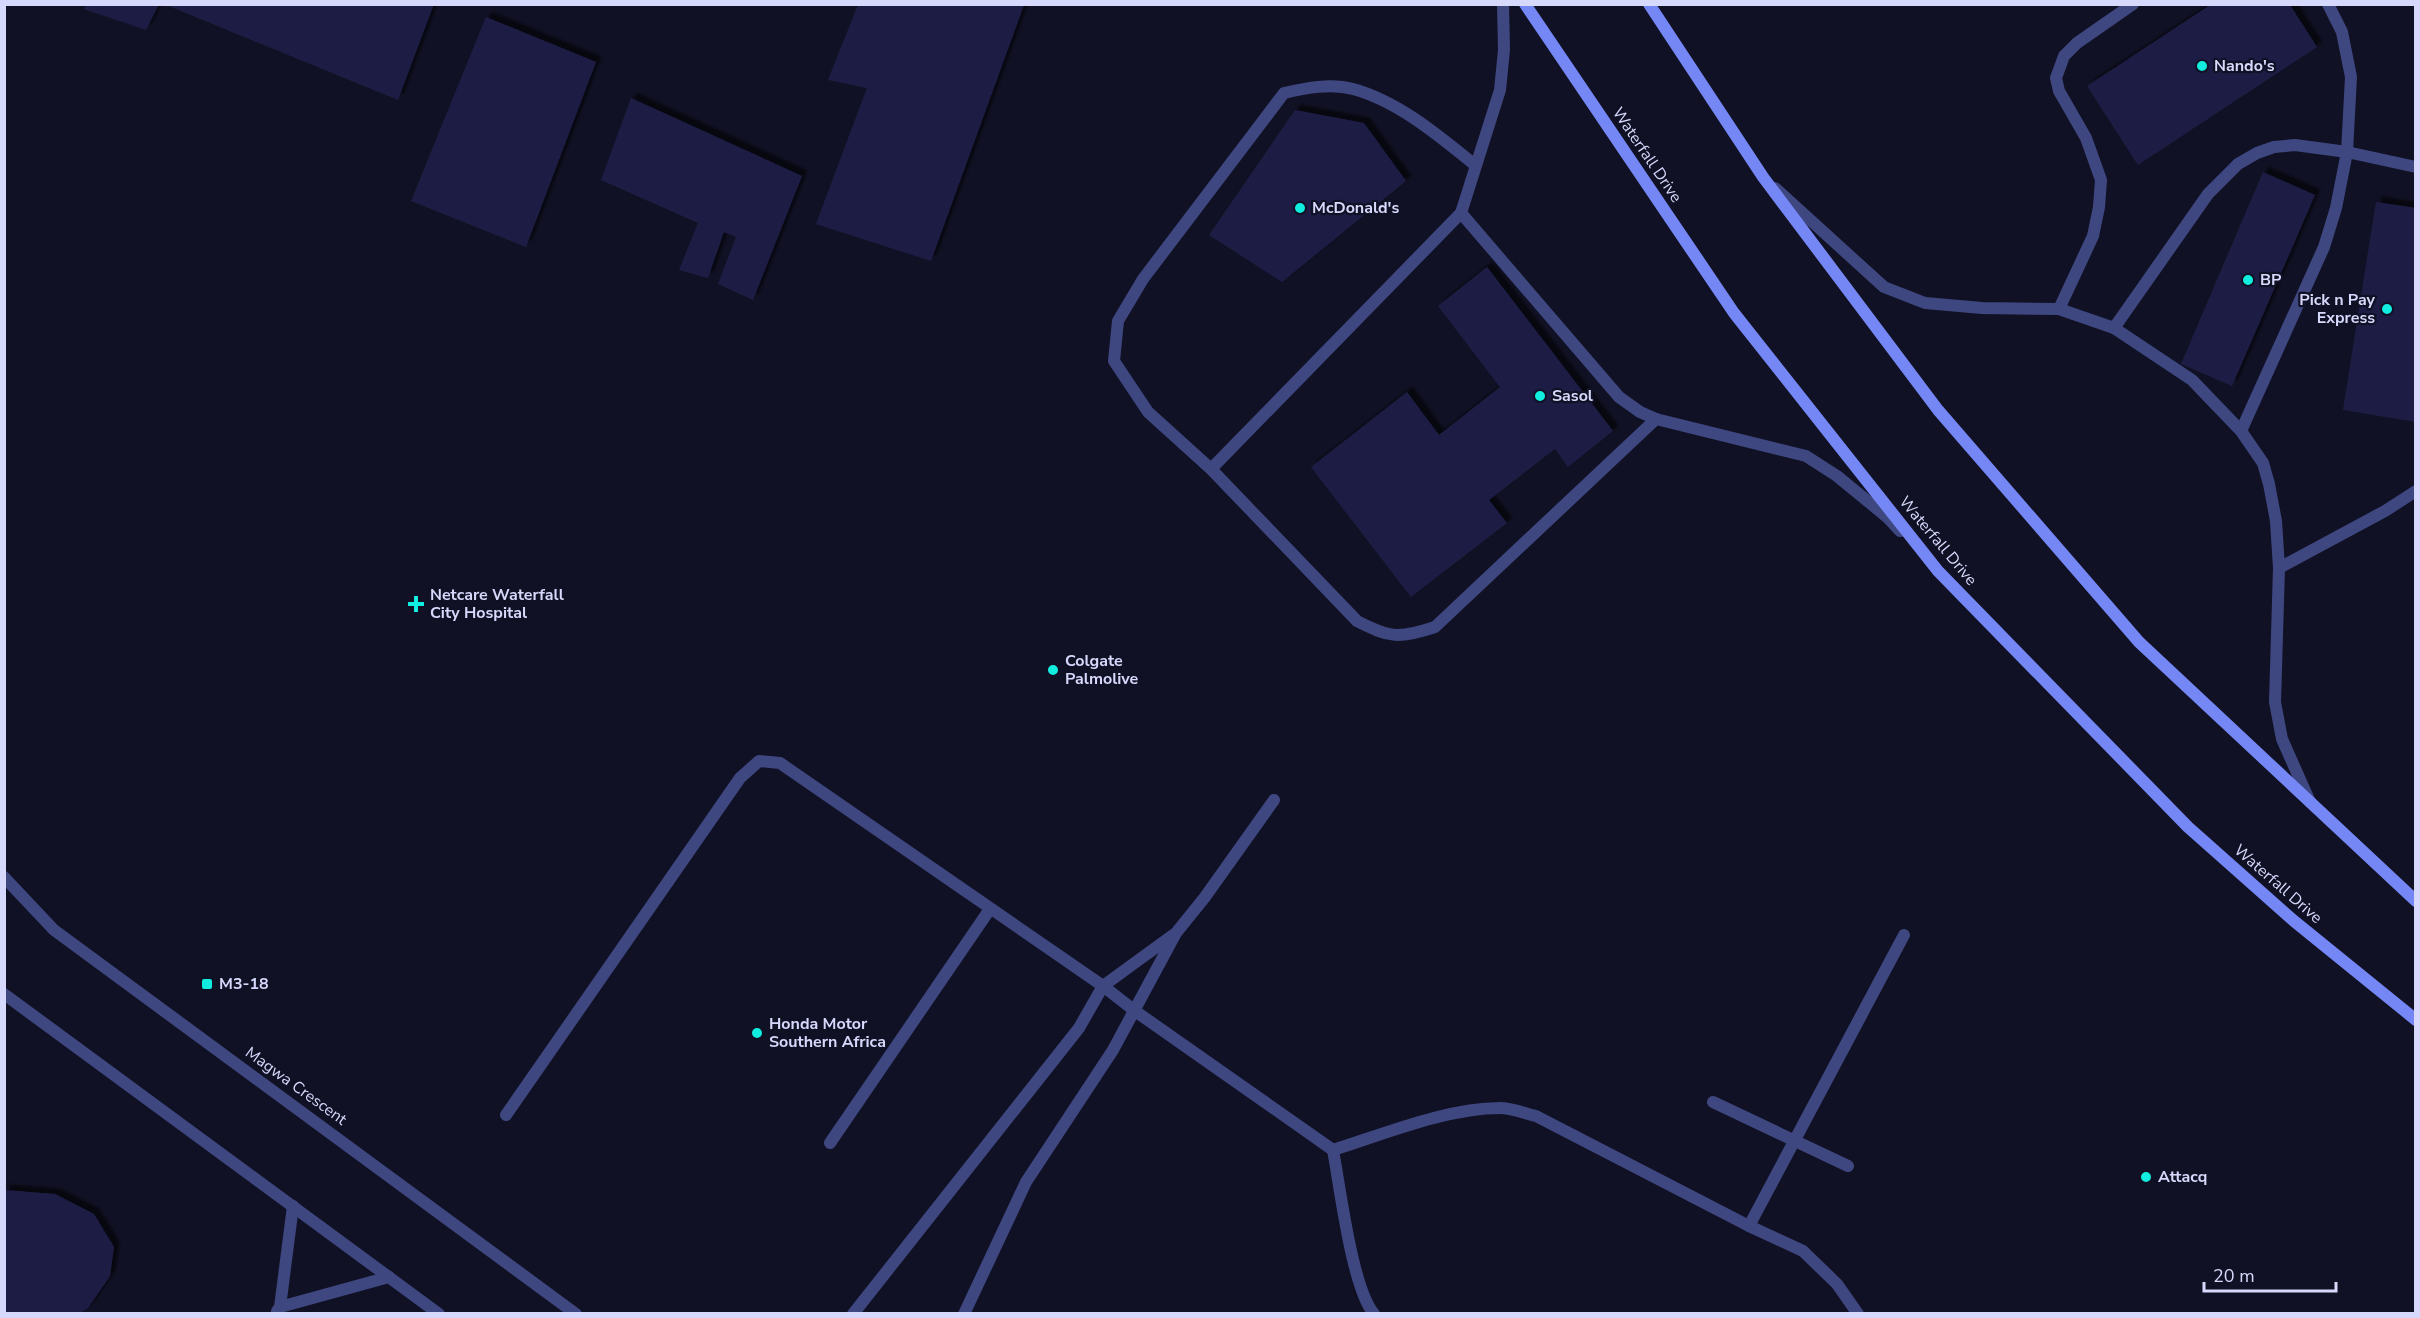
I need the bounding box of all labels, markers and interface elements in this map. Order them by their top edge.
place label: Nando's [2214,55,2275,77]
marker: Nando's [2195,59,2209,73]
street label: Waterfall Drive [1607,103,1687,207]
place label: McDonald's [1312,197,1399,219]
marker: McDonald's [1293,201,1307,215]
place label: BP [2260,269,2281,291]
marker: BP [2241,273,2255,287]
place label: Pick n Pay Express [2299,289,2376,329]
marker: Pick n Pay Express [2380,302,2394,316]
place label: Sasol [1552,385,1593,407]
marker: Sasol [1533,389,1547,403]
street label: Waterfall Drive [1894,492,1982,590]
place label: Netcare Waterfall City Hospital [430,584,564,624]
marker: Netcare Waterfall City Hospital [407,595,425,613]
place label: Colgate Palmolive [1065,650,1139,690]
marker: Colgate Palmolive [1046,663,1060,677]
street label: Waterfall Drive [2229,839,2327,929]
place label: M3-18 [219,973,269,995]
marker: M3-18 [200,977,214,991]
place label: Honda Motor Southern Africa [769,1013,886,1053]
marker: Honda Motor Southern Africa [750,1026,764,1040]
street label: Magwa Crescent [241,1042,352,1131]
place label: Attacq [2158,1166,2207,1188]
marker: Attacq [2139,1170,2153,1184]
scale bar [2204,1255,2336,1293]
text: 20 m [2213,1264,2255,1288]

